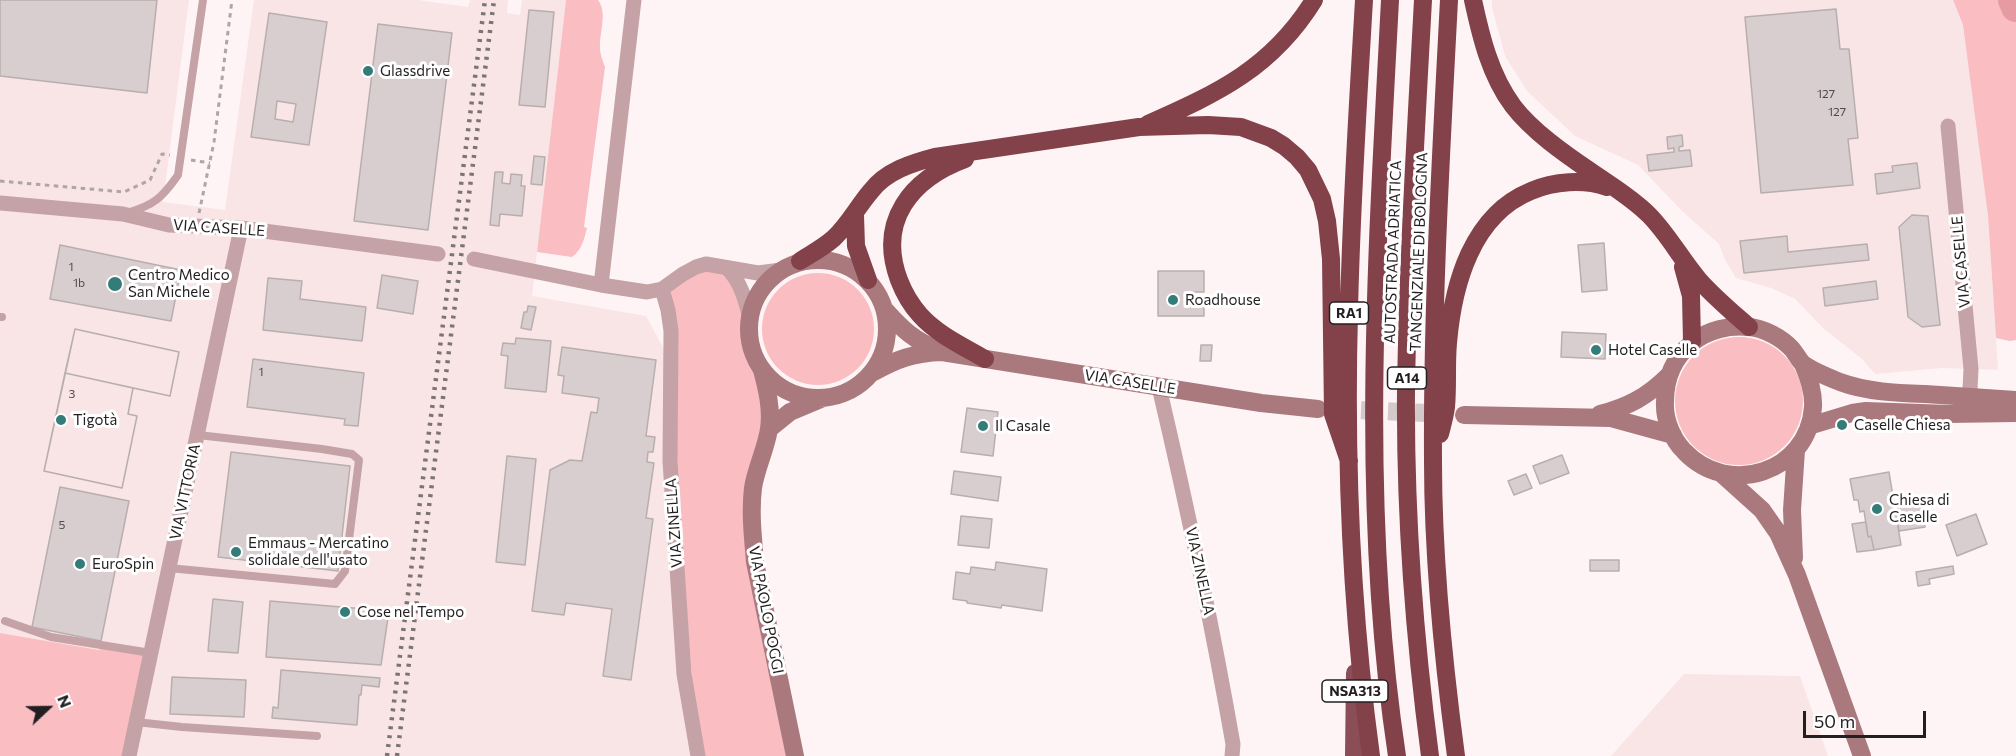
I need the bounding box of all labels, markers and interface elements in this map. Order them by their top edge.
place label: Glassdrive [380,62,450,80]
marker: Glassdrive [361,64,375,78]
house number: 127 [1817,87,1835,101]
house number: 127 [1828,105,1846,119]
street label: TANGENZIALE DI BOLOGNA [1407,152,1431,352]
street label: AUTOSTRADA ADRIATICA [1381,160,1405,344]
street label: VIA CASELLE [1948,215,1974,309]
street label: VIA CASELLE [172,216,266,240]
house number: 1 [68,260,74,274]
place label: Centro Medico San Michele [128,266,230,301]
marker: Centro Medico San Michele [106,275,124,293]
house number: 1b [73,276,85,290]
place label: Roadhouse [1185,291,1261,309]
marker: Roadhouse [1166,293,1180,307]
road number: RA1 [1330,302,1368,324]
place label: Hotel Caselle [1608,341,1697,359]
marker: Hotel Caselle [1589,343,1603,357]
house number: 1 [258,365,264,379]
street label: VIA CASELLE [1083,366,1177,398]
road number: A14 [1388,367,1426,389]
house number: 3 [69,387,75,401]
place label: Tigotà [73,411,117,429]
marker: Tigotà [54,413,68,427]
place label: Caselle Chiesa [1854,416,1951,434]
place label: Il Casale [995,417,1050,435]
marker: Caselle Chiesa [1835,418,1849,432]
marker: Il Casale [976,419,990,433]
street label: VIA VITTORIA [166,442,204,542]
street label: VIA ZINELLA [662,478,686,568]
place label: Chiesa di Caselle [1889,491,1950,526]
marker: Chiesa di Caselle [1870,502,1884,516]
house number: 5 [59,518,65,532]
street label: VIA ZINELLA [1182,525,1218,617]
place label: Emmaus - Mercatino solidale dell'usato [248,534,389,569]
marker: Emmaus - Mercatino solidale dell'usato [229,545,243,559]
street label: VIA PAOLO POGGI [745,545,787,675]
place label: EuroSpin [92,555,154,573]
marker: EuroSpin [73,557,87,571]
place label: Cose nel Tempo [357,603,464,621]
marker: Cose nel Tempo [338,605,352,619]
north arrow [18,678,78,738]
road number: NSA313 [1322,680,1388,702]
text: N [54,692,76,710]
scale bar [1806,699,1929,737]
text: 50 m [1814,710,1855,732]

